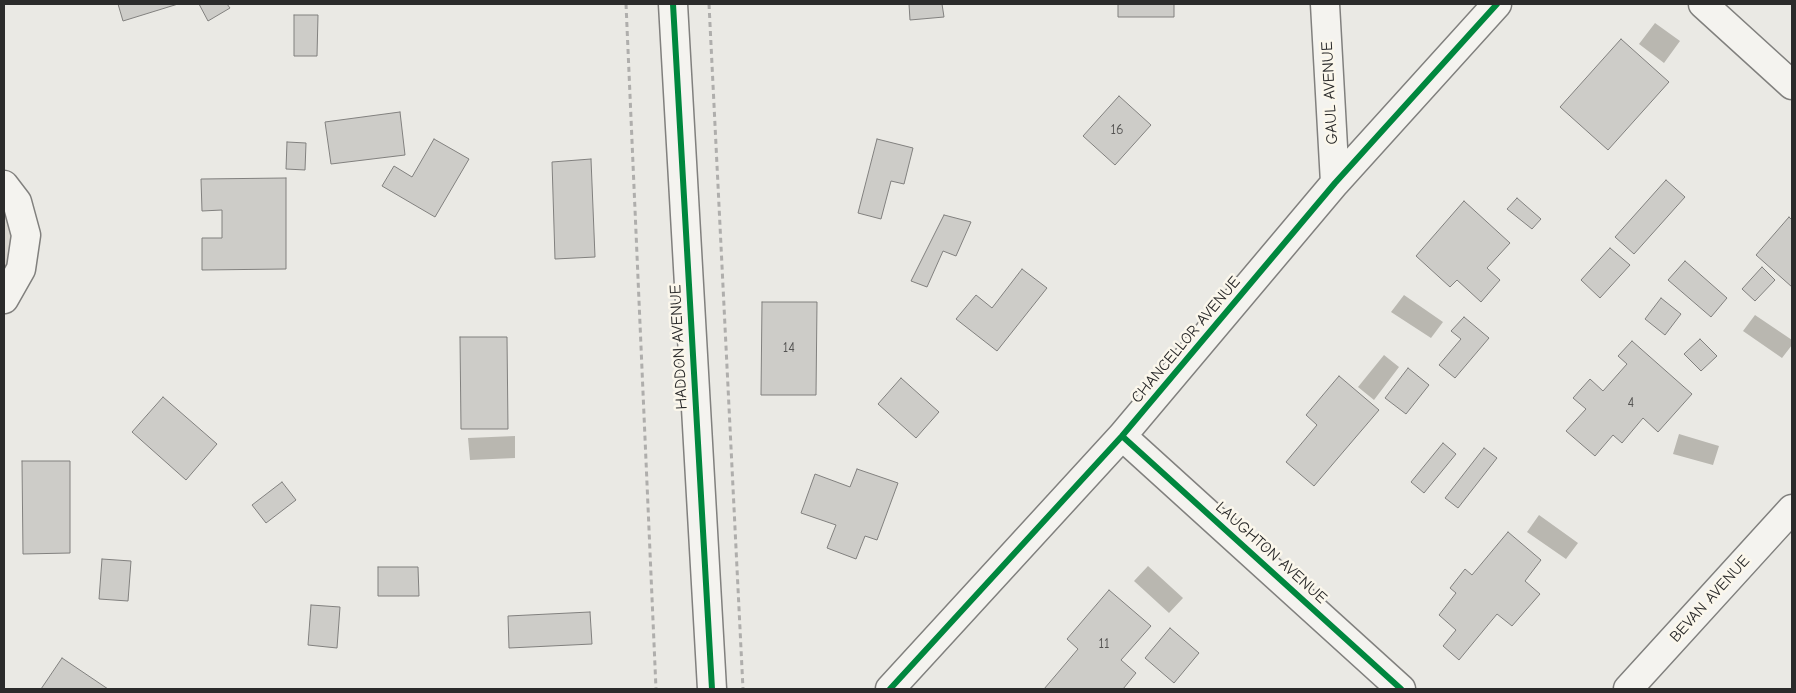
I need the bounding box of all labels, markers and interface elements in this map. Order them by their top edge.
street label: GAUL AVENUE [1318,41,1342,145]
house number: 16 [1110,122,1124,138]
street label: CHANCELLOR AVENUE [1127,273,1245,407]
street label: HADDON AVENUE [666,284,692,410]
house number: 14 [783,340,795,356]
house number: 4 [1628,395,1634,411]
street label: LAUGHTON AVENUE [1211,498,1331,608]
street label: BEVAN AVENUE [1666,552,1754,646]
house number: 11 [1098,636,1110,652]

